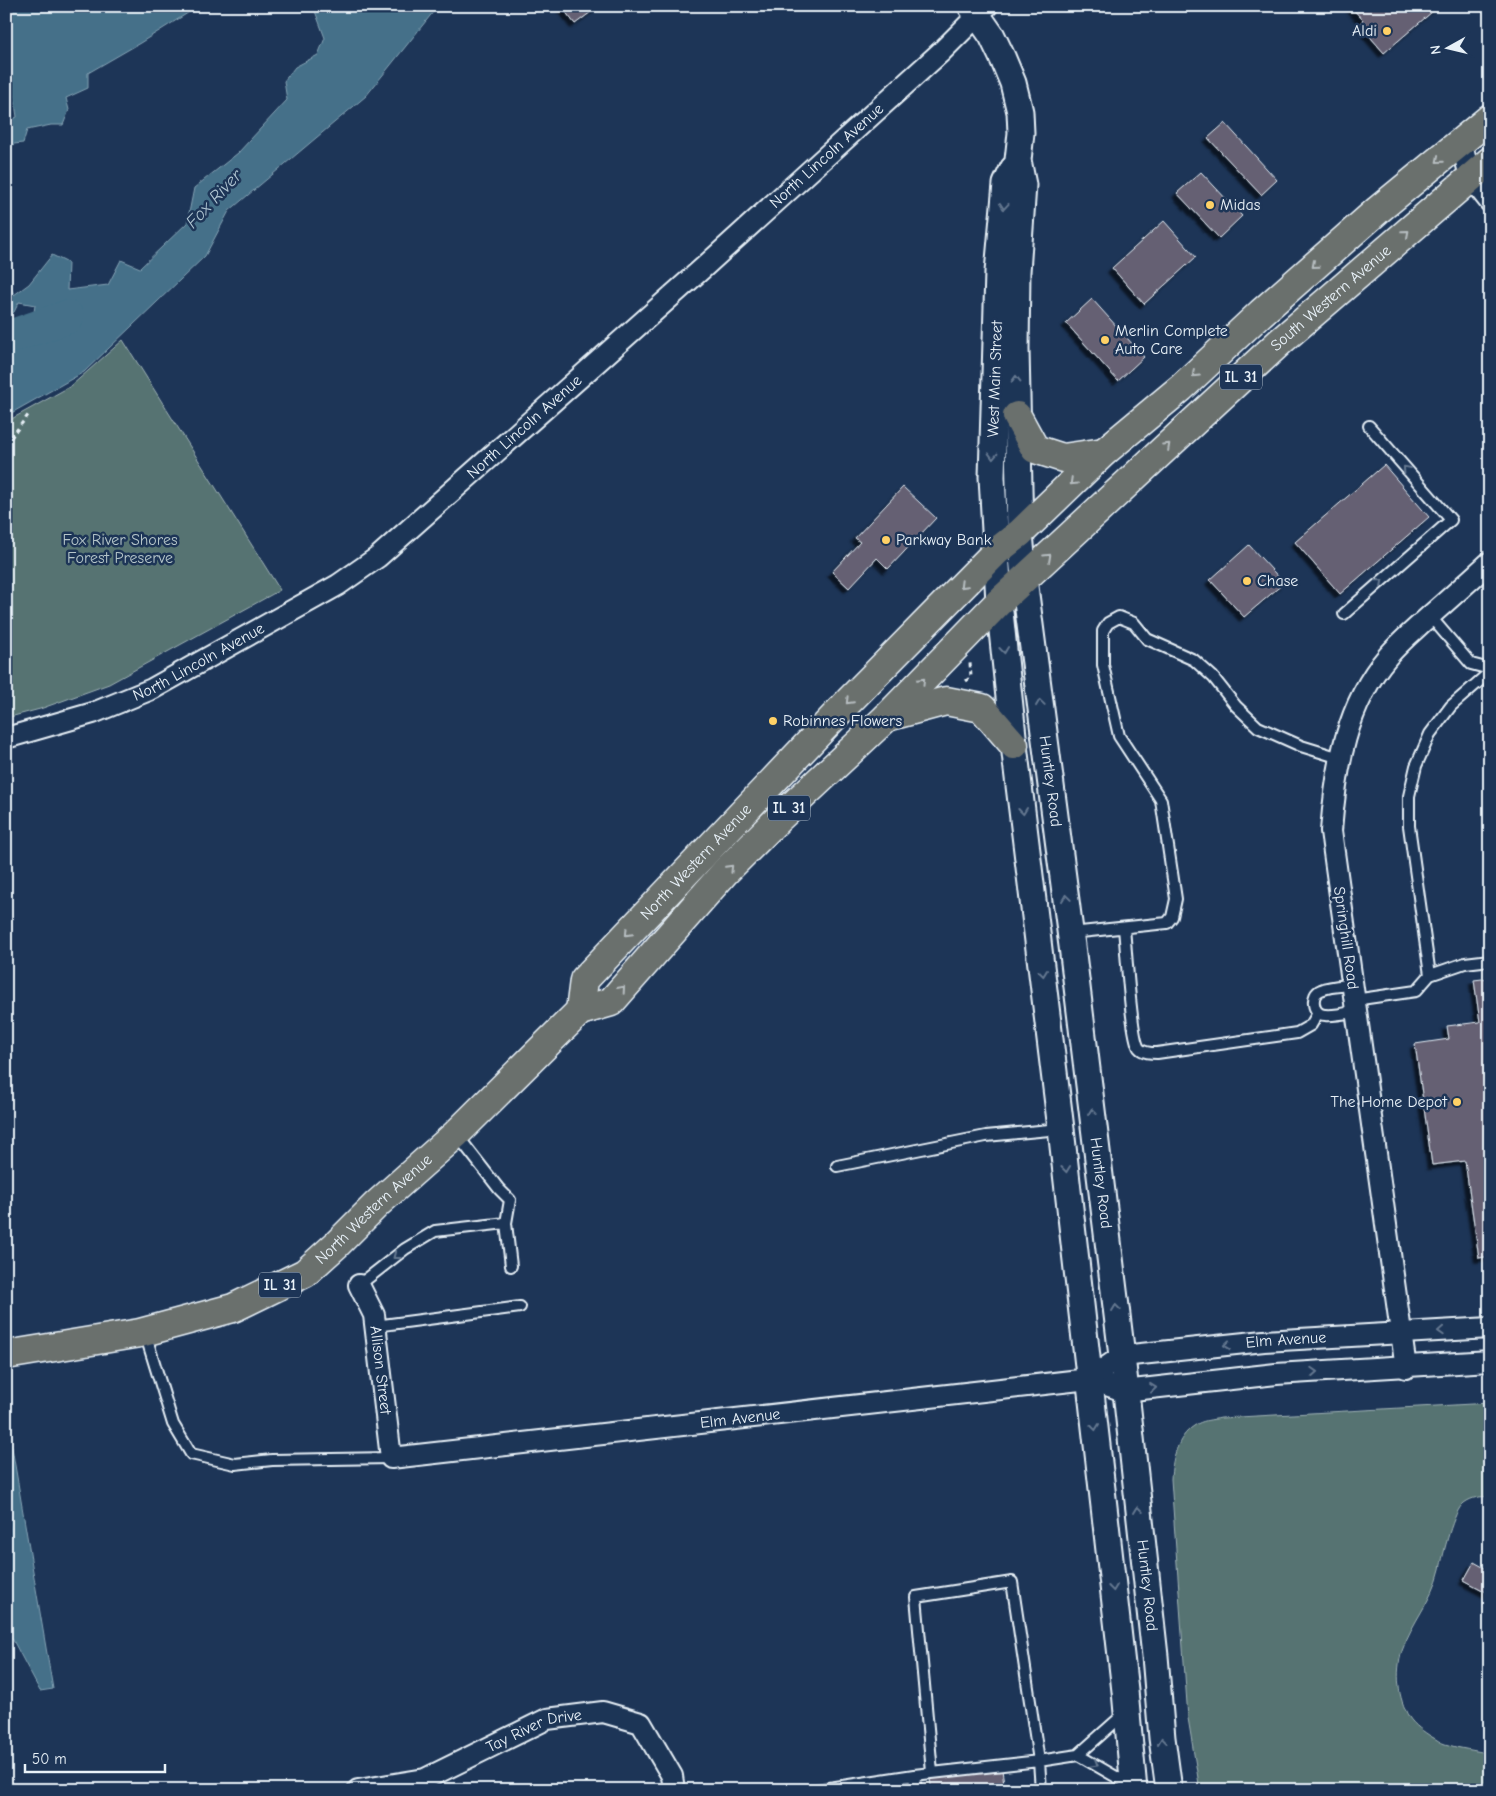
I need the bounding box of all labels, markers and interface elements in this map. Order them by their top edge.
place label: Aldi [1352,22,1377,40]
north arrow [1424,22,1474,72]
marker: Aldi [1381,25,1393,37]
text: N [1427,44,1445,55]
street label: North Lincoln Avenue [766,100,887,212]
one-way arrow [1435,154,1444,163]
water label: Fox River [182,165,247,233]
place label: Midas [1220,196,1261,214]
marker: Midas [1204,199,1216,211]
one-way arrow [998,202,1009,210]
one-way arrow [1400,230,1409,239]
street label: South Western Avenue [1267,241,1395,355]
one-way arrow [1312,260,1321,269]
street label: West Main Street [984,320,1006,438]
place label: Merlin Complete Auto Care [1115,322,1228,358]
marker: Merlin Complete Auto Care [1099,334,1111,346]
road number: IL 31 [1220,364,1262,390]
one-way arrow [1191,369,1200,378]
street label: North Lincoln Avenue [463,371,585,482]
one-way arrow [1011,375,1021,382]
one-way arrow [1161,443,1170,452]
one-way arrow [988,452,998,460]
one-way arrow [1403,465,1412,474]
one-way arrow [1070,476,1079,485]
park label: Fox River Shores Forest Preserve [62,531,178,567]
place label: Parkway Bank [896,531,992,549]
marker: Parkway Bank [880,534,892,546]
one-way arrow [1042,554,1051,563]
place label: Chase [1257,572,1298,590]
marker: Chase [1241,575,1253,587]
one-way arrow [960,579,969,588]
one-way arrow [1375,579,1384,588]
street label: North Lincoln Avenue [130,619,268,705]
one-way arrow [998,646,1009,654]
one-way arrow [916,678,925,687]
one-way arrow [845,695,854,704]
one-way arrow [1035,698,1046,706]
place label: Robinnes Flowers [783,712,902,730]
marker: Robinnes Flowers [767,715,779,727]
street label: Huntley Road [1036,735,1065,828]
road number: IL 31 [768,796,810,820]
street label: North Western Avenue [637,800,755,924]
one-way arrow [1017,808,1028,816]
one-way arrow [724,864,733,873]
street label: Springhill Road [1330,885,1362,991]
one-way arrow [1061,894,1072,902]
one-way arrow [625,927,634,936]
one-way arrow [1037,969,1048,977]
one-way arrow [616,986,625,995]
place label: The Home Depot [1331,1093,1447,1111]
marker: The Home Depot [1451,1096,1463,1108]
one-way arrow [1087,1107,1098,1115]
street label: Huntley Road [1086,1136,1115,1230]
street label: North Western Avenue [312,1150,436,1268]
one-way arrow [1060,1165,1071,1173]
one-way arrow [392,1250,401,1259]
road number: IL 31 [259,1272,301,1298]
one-way arrow [1111,1304,1122,1312]
street label: Allison Street [366,1325,395,1416]
one-way arrow [1437,1325,1445,1336]
street label: Elm Avenue [1245,1328,1327,1352]
one-way arrow [1222,1339,1230,1350]
one-way arrow [1311,1367,1319,1378]
one-way arrow [1149,1383,1157,1394]
street label: Elm Avenue [699,1405,781,1432]
one-way arrow [1089,1423,1100,1431]
one-way arrow [1133,1506,1144,1514]
street label: Huntley Road [1133,1539,1161,1632]
one-way arrow [1107,1585,1118,1593]
street label: Tay River Drive [483,1706,583,1756]
one-way arrow [1157,1737,1168,1745]
scale bar [25,1741,165,1773]
text: 50 m [32,1750,67,1768]
one-way arrow [1089,1758,1098,1768]

